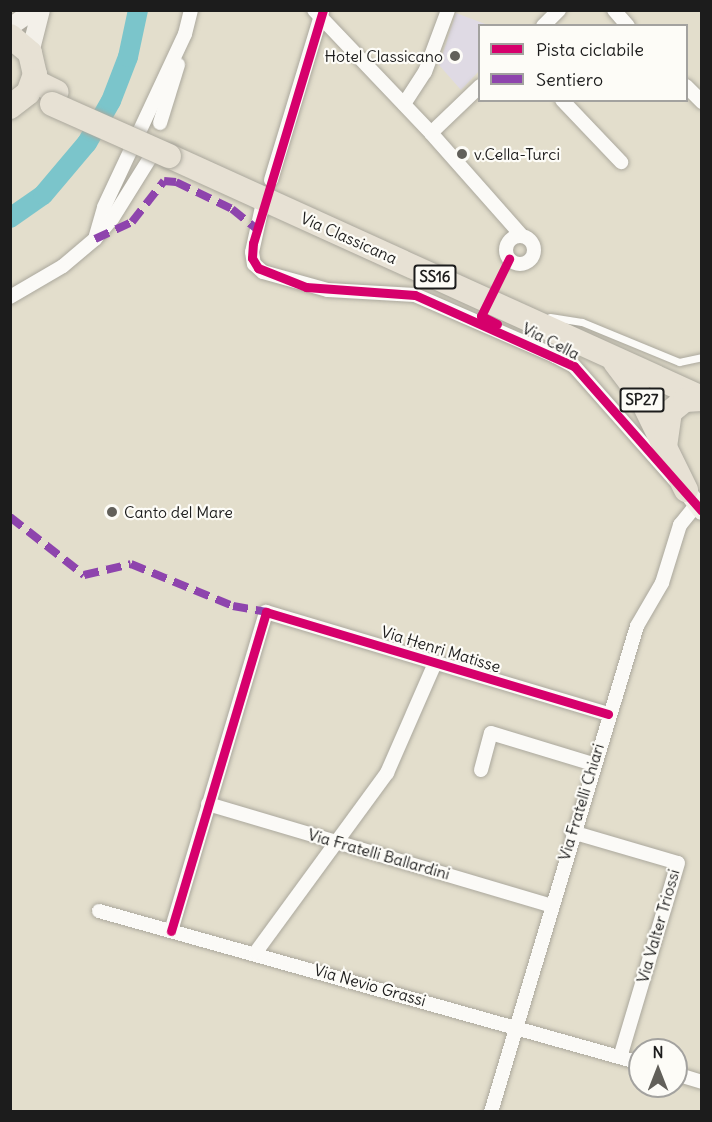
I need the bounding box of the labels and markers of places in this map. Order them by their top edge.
place label: Hotel Classicano [325,46,443,66]
marker: Hotel Classicano [448,49,462,63]
place label: v.Cella-Turci [474,144,560,164]
marker: v.Cella-Turci [455,147,469,161]
place label: Canto del Mare [124,502,233,522]
marker: Canto del Mare [105,505,119,519]

